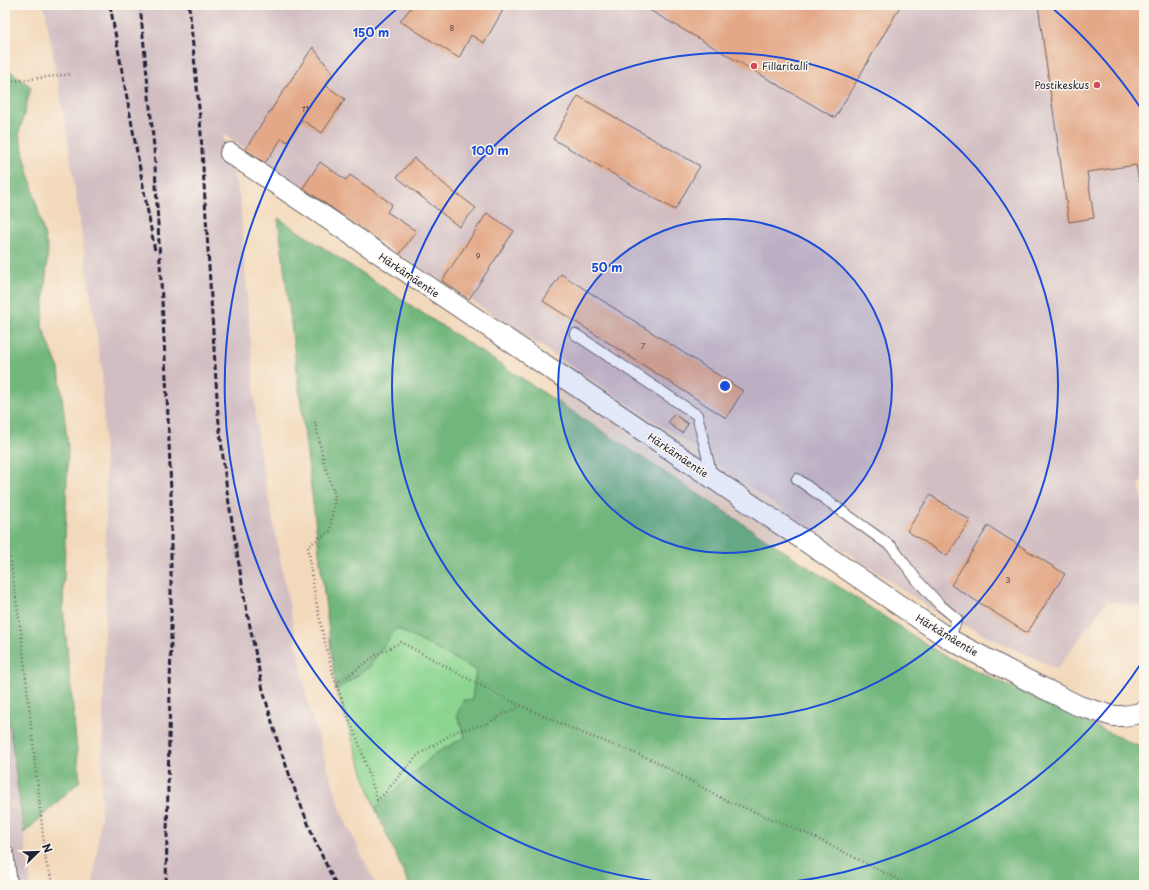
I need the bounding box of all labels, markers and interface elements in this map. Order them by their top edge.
house number: 8 [450,22,455,34]
text: 150 m [353,23,389,41]
place label: Fillaritalli [762,58,808,73]
marker: Fillaritalli [749,61,759,71]
place label: Postikeskus [1034,77,1089,92]
marker: Postikeskus [1092,80,1102,90]
house number: 11 [302,103,308,115]
text: 100 m [471,141,509,159]
street label: Härkämäentie [376,249,443,300]
house number: 9 [476,250,481,262]
text: 50 m [591,258,623,276]
house number: 7 [641,340,646,352]
centre of rings [718,379,732,393]
street label: Härkämäentie [645,429,712,480]
house number: 3 [1005,574,1011,586]
street label: Härkämäentie [913,610,981,659]
north arrow [18,832,58,872]
text: N [38,841,57,855]

